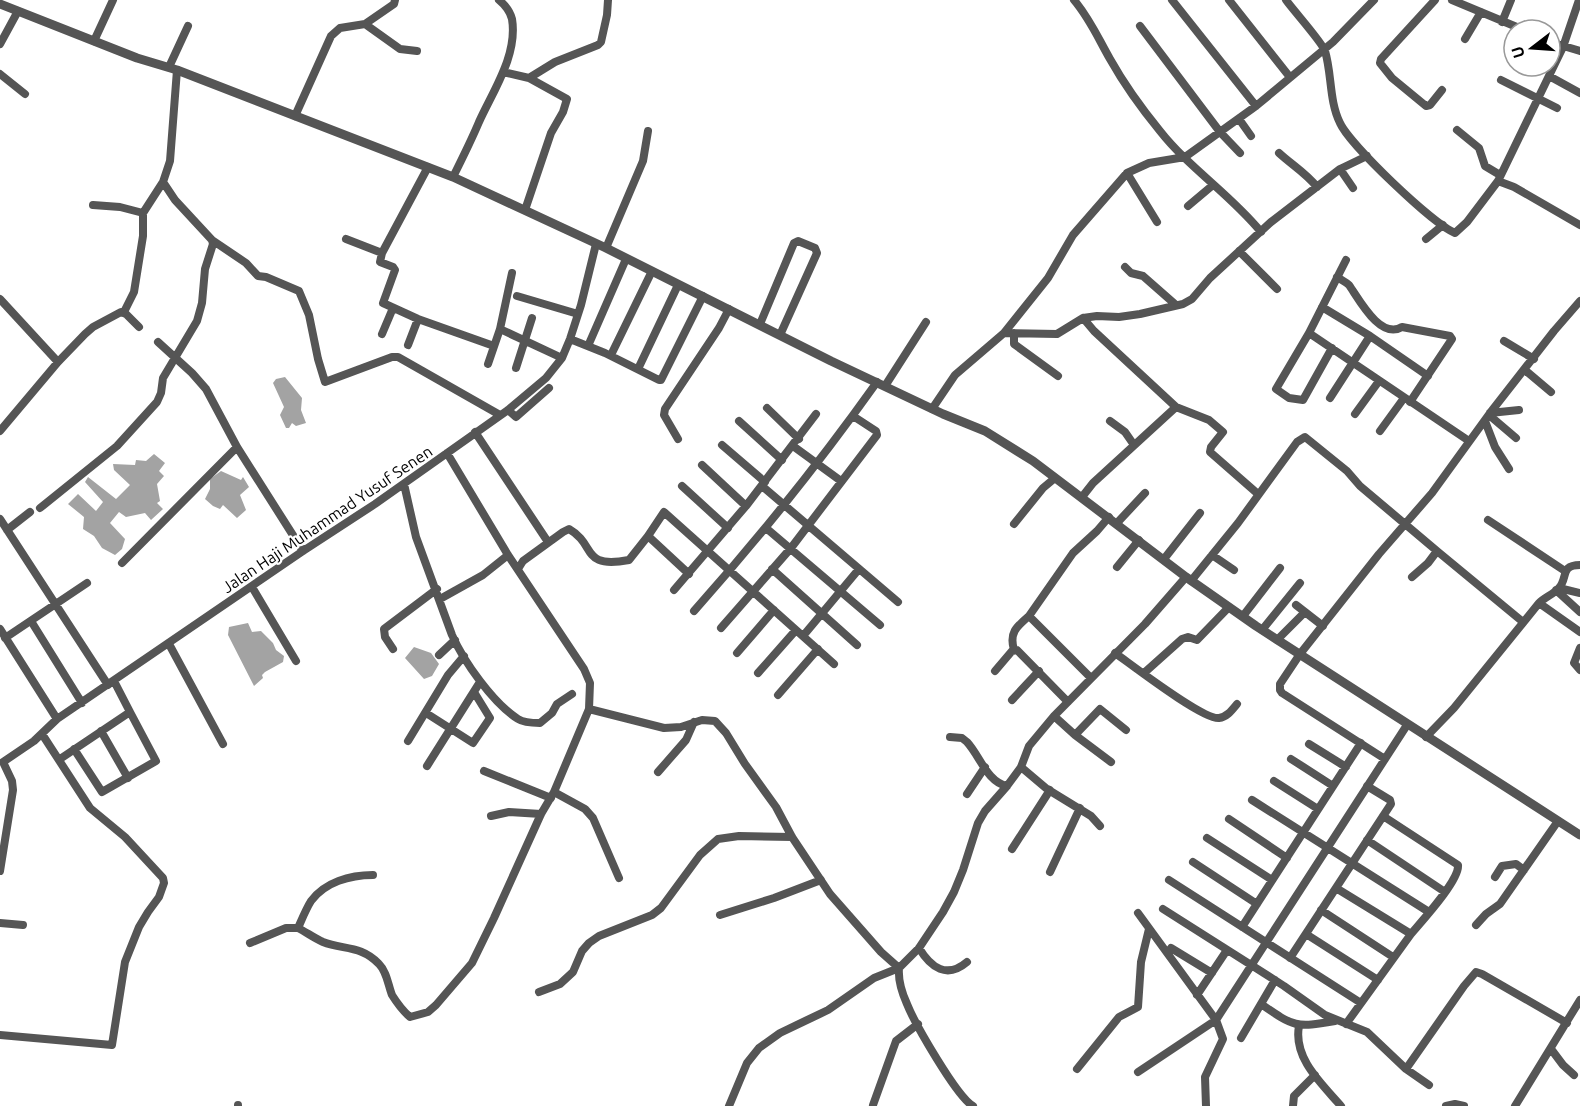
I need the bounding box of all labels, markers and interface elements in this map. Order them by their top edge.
north arrow [1502,18,1562,78]
text: U [1507,44,1528,60]
street label: Jalan Haji Muhammad Yusuf Senen [218,442,436,596]

